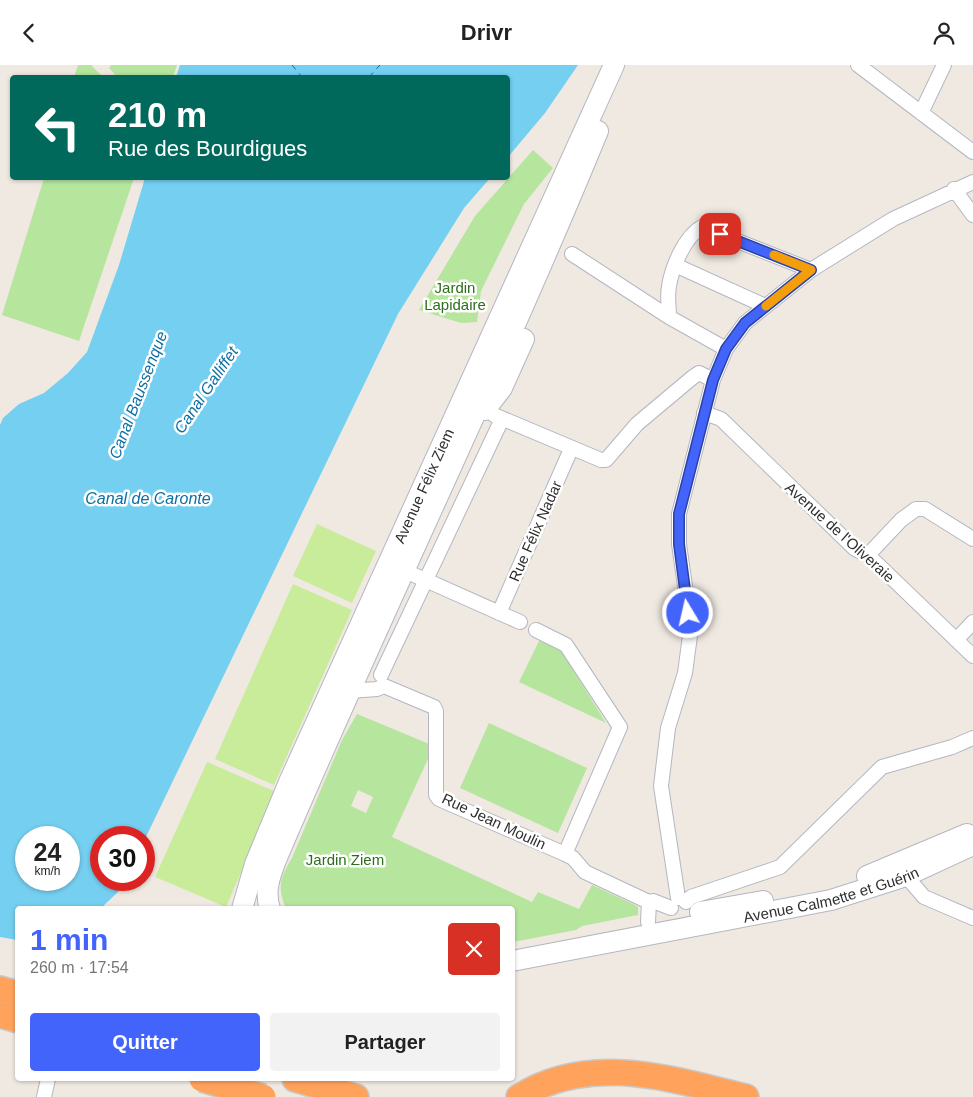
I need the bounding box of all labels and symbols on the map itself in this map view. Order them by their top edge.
pin [699,213,741,255]
park label: Jardin Lapidaire [424,279,486,313]
water label: Canal Baussenque [106,329,170,461]
water label: Canal Galliffet [171,343,241,436]
street label: Avenue Félix Ziem [390,426,457,546]
street label: Rue Félix Nadar [505,478,565,584]
street label: Avenue de l'Oliveraie [782,479,898,585]
water label: Canal de Caronte [85,490,211,507]
position arrow [661,586,713,638]
street label: Rue Jean Moulin [439,790,549,852]
speed limit sign: 30 [90,826,155,891]
park label: Jardin Ziem [306,851,384,868]
street label: Avenue Calmette et Guérin [742,863,921,925]

